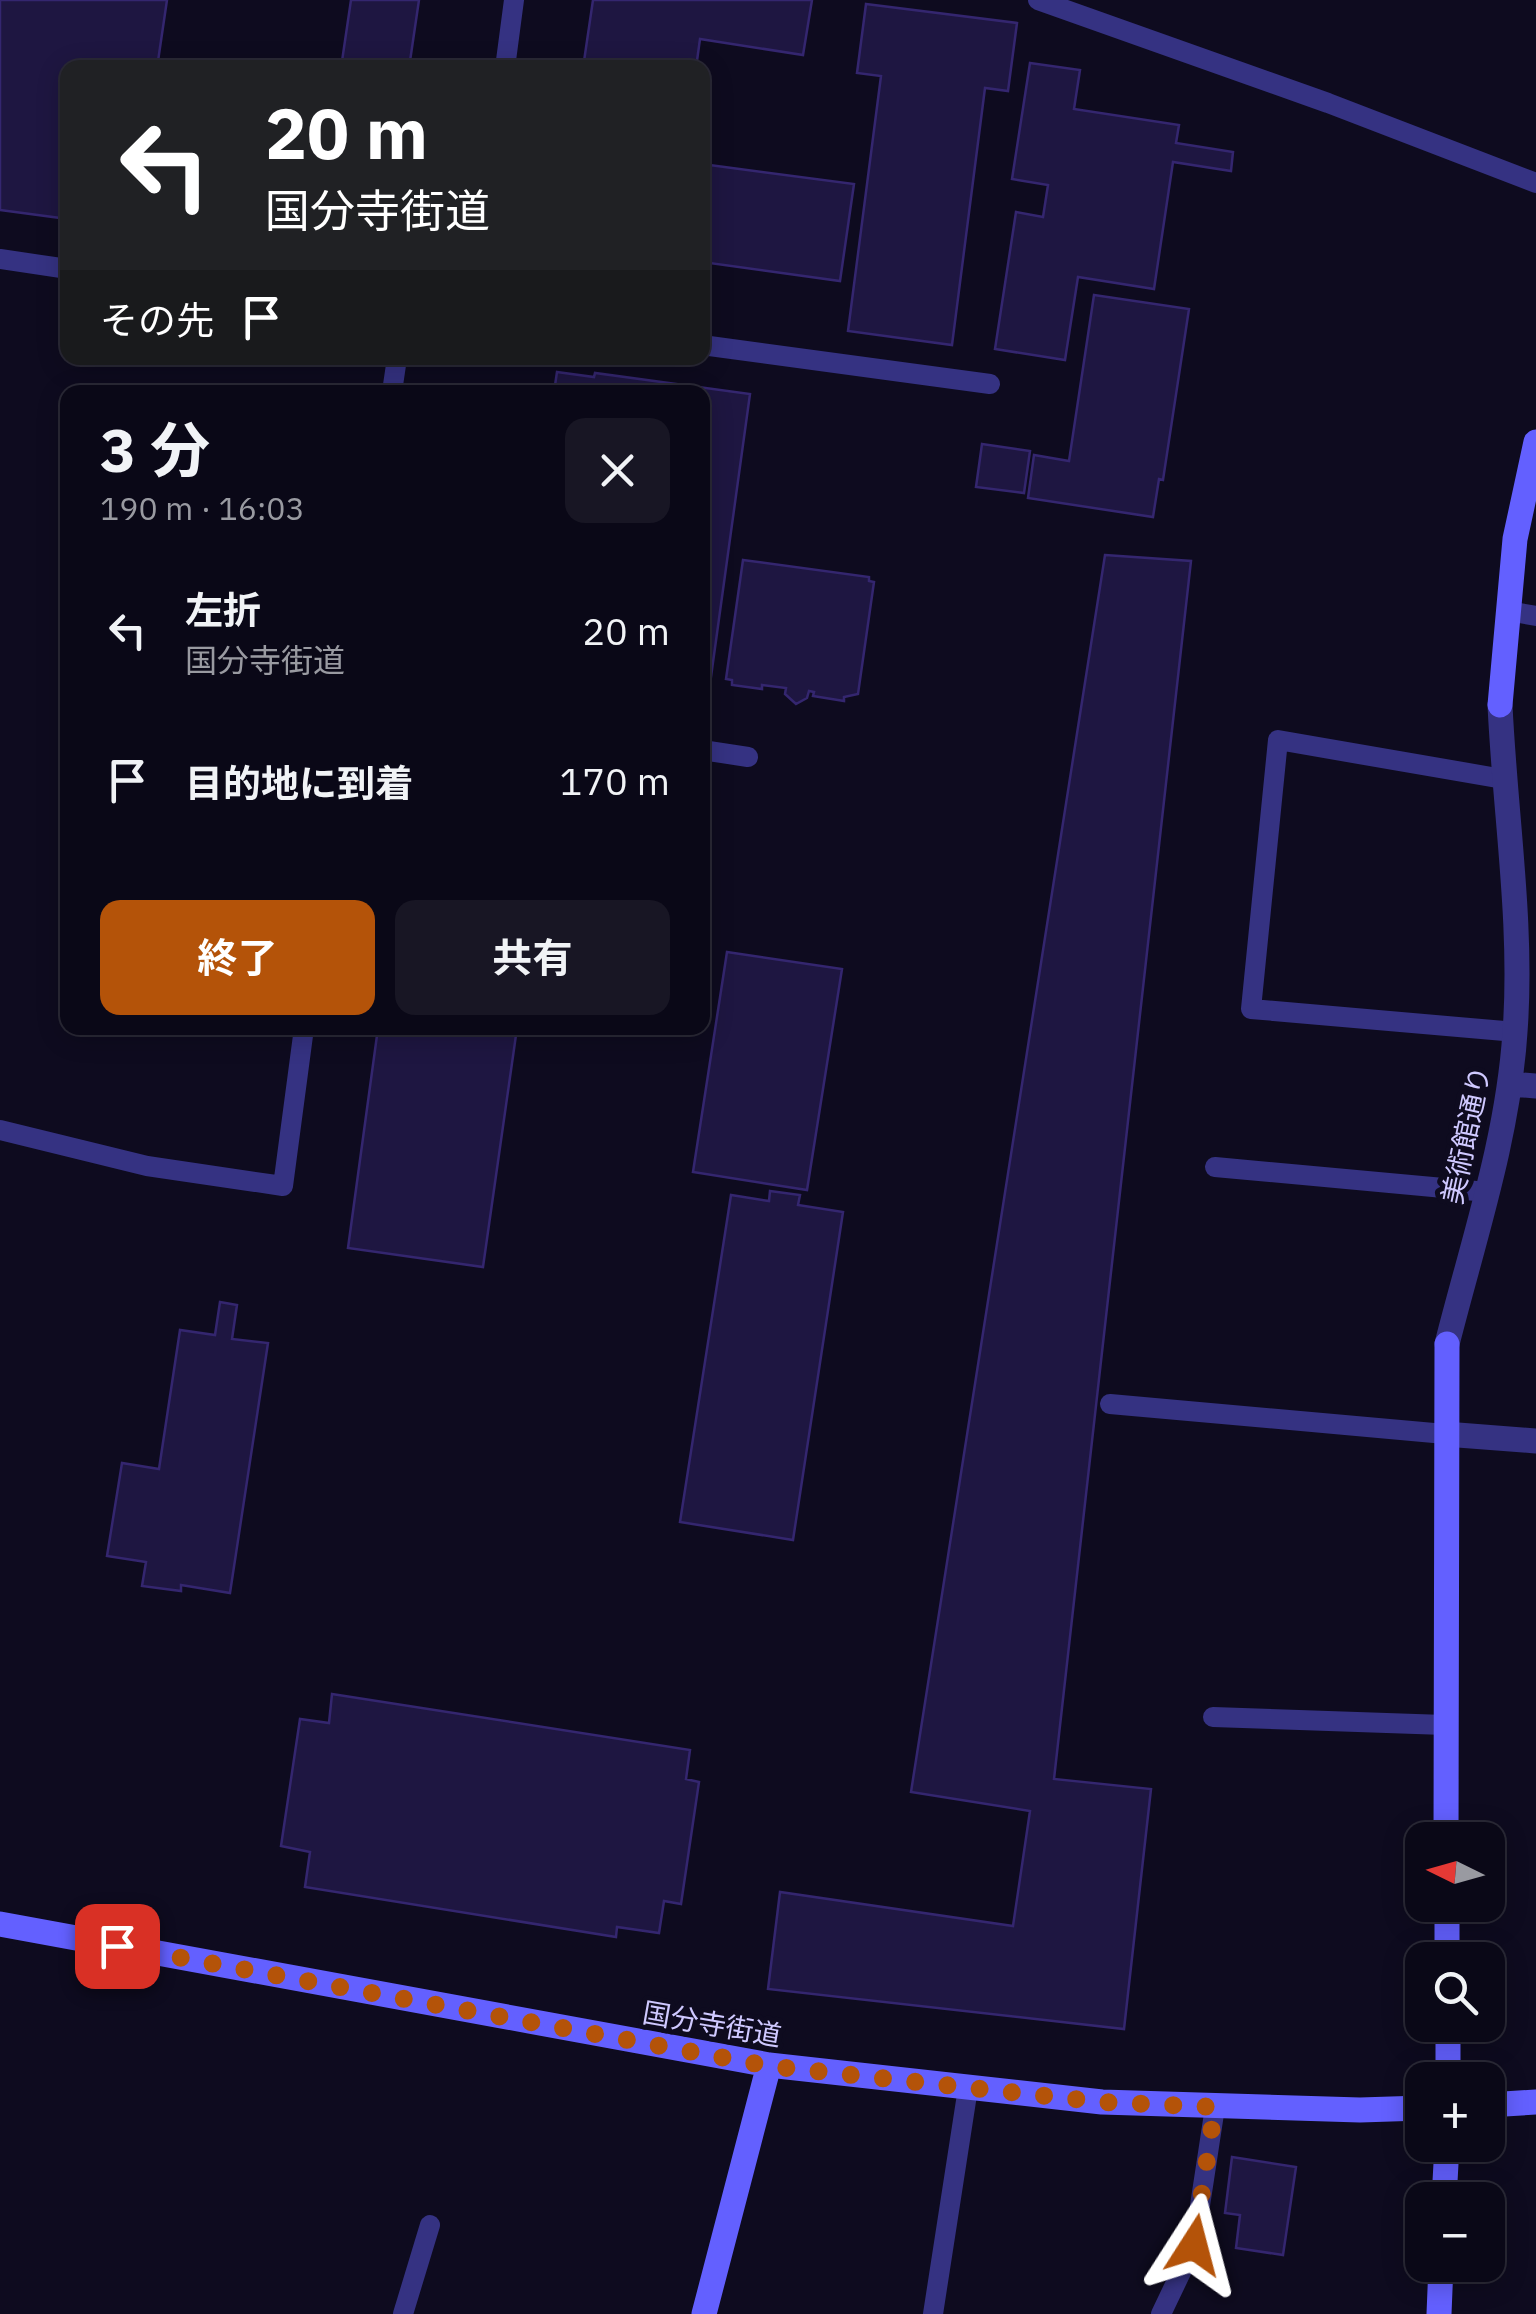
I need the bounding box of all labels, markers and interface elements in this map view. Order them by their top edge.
text: 20 m [265,87,428,178]
icon: left [100,100,230,230]
text: 国分寺街道 [265,181,490,239]
icon: arrive [234,290,289,345]
text: その先 [100,295,214,344]
text: 3 分 [100,410,210,489]
button: close [565,418,670,523]
text: 190 m · 16:03 [100,487,305,529]
text: 左折 [185,585,261,634]
icon: left [100,603,155,658]
text: 20 m [582,606,670,655]
text: 国分寺街道 [185,639,345,681]
icon: arrive [100,753,155,808]
text: 170 m [559,756,670,805]
text: 目的地に到着 [185,758,413,807]
button: 終了 [100,900,375,1015]
button: 共有 [395,900,670,1015]
street label: 美術館通り [1433,1063,1498,1207]
north arrow [1405,1822,1505,1922]
map controls [1405,1822,1505,2282]
pin [75,1904,160,1989]
icon: arrive [90,1919,145,1974]
button: search [1405,1942,1505,2042]
street label: 国分寺街道 [640,1993,784,2054]
button: + [1405,2062,1505,2162]
button: − [1405,2182,1505,2282]
position arrow [1142,2193,1246,2297]

